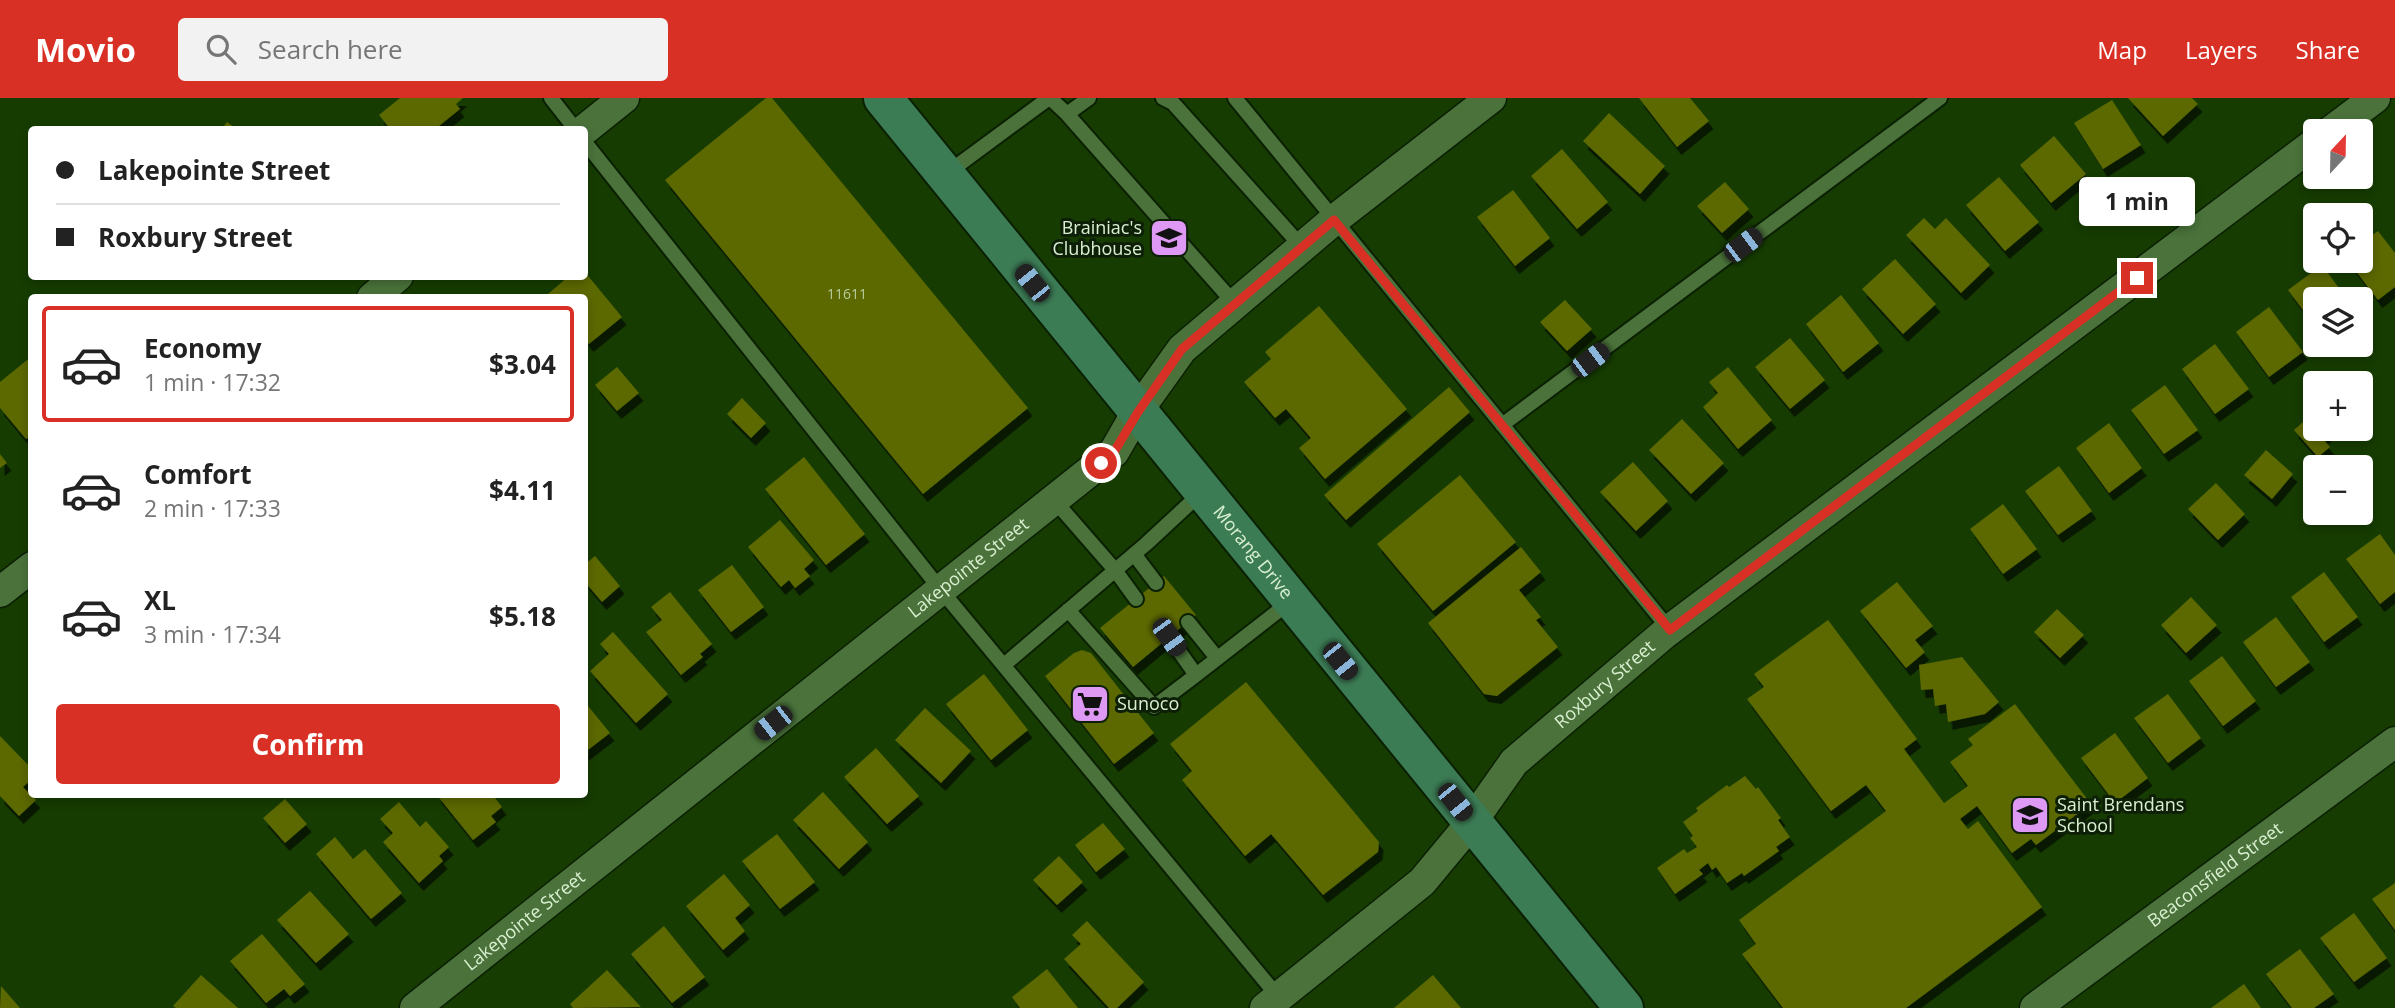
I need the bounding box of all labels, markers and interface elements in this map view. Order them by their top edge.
search box [178,18,668,81]
text: Movio [35,27,136,72]
icon: search [202,30,240,68]
text: Search here [258,31,403,67]
text: Map [2097,33,2147,66]
text: Layers [2185,33,2258,66]
text: Share [2296,33,2360,66]
north arrow [2303,119,2373,189]
map controls [2303,119,2373,525]
text: Lakepointe Street [98,152,330,188]
callout: 1 min [2079,176,2195,226]
text: 1 min [2105,185,2169,217]
button: locate [2303,203,2373,273]
place label: Brainiac's Clubhouse [1052,215,1142,260]
school or university icon: Brainiac's Clubhouse [1148,217,1190,259]
text: Roxbury Street [98,219,293,255]
car [1720,224,1767,266]
car [1011,260,1054,306]
route end [2121,262,2153,294]
house number: 11611 [827,284,867,303]
button: layers [2303,287,2373,357]
text: Economy [144,330,262,366]
icon: car [60,333,123,396]
car [1567,339,1614,381]
text: $3.04 [489,346,556,382]
text: 1 min · 17:32 [144,366,281,398]
button: + [2303,371,2373,441]
route start [1085,447,1117,479]
button: − [2303,455,2373,525]
text: Comfort [144,456,251,492]
icon: car [60,459,123,522]
text: $4.11 [489,472,556,508]
text: 2 min · 17:33 [144,492,281,524]
street label: Morang Drive [1208,500,1299,604]
street label: Lakepointe Street [902,512,1033,623]
text: XL [144,582,176,618]
icon: car [60,585,123,648]
text: $5.18 [489,598,556,634]
car [1149,614,1190,660]
text: 3 min · 17:34 [144,618,281,650]
street label: Roxbury Street [1549,634,1659,733]
car [1319,638,1362,684]
supermarket icon: Sunoco [1069,683,1111,725]
place label: Sunoco [1117,691,1179,715]
car [750,702,797,744]
button: Confirm [56,704,560,784]
car [1434,779,1477,825]
place label: Saint Brendans School [2057,792,2184,837]
school or university icon: Saint Brendans School [2009,794,2051,836]
street label: Beaconsfield Street [2142,816,2287,932]
street label: Lakepointe Street [459,865,589,976]

